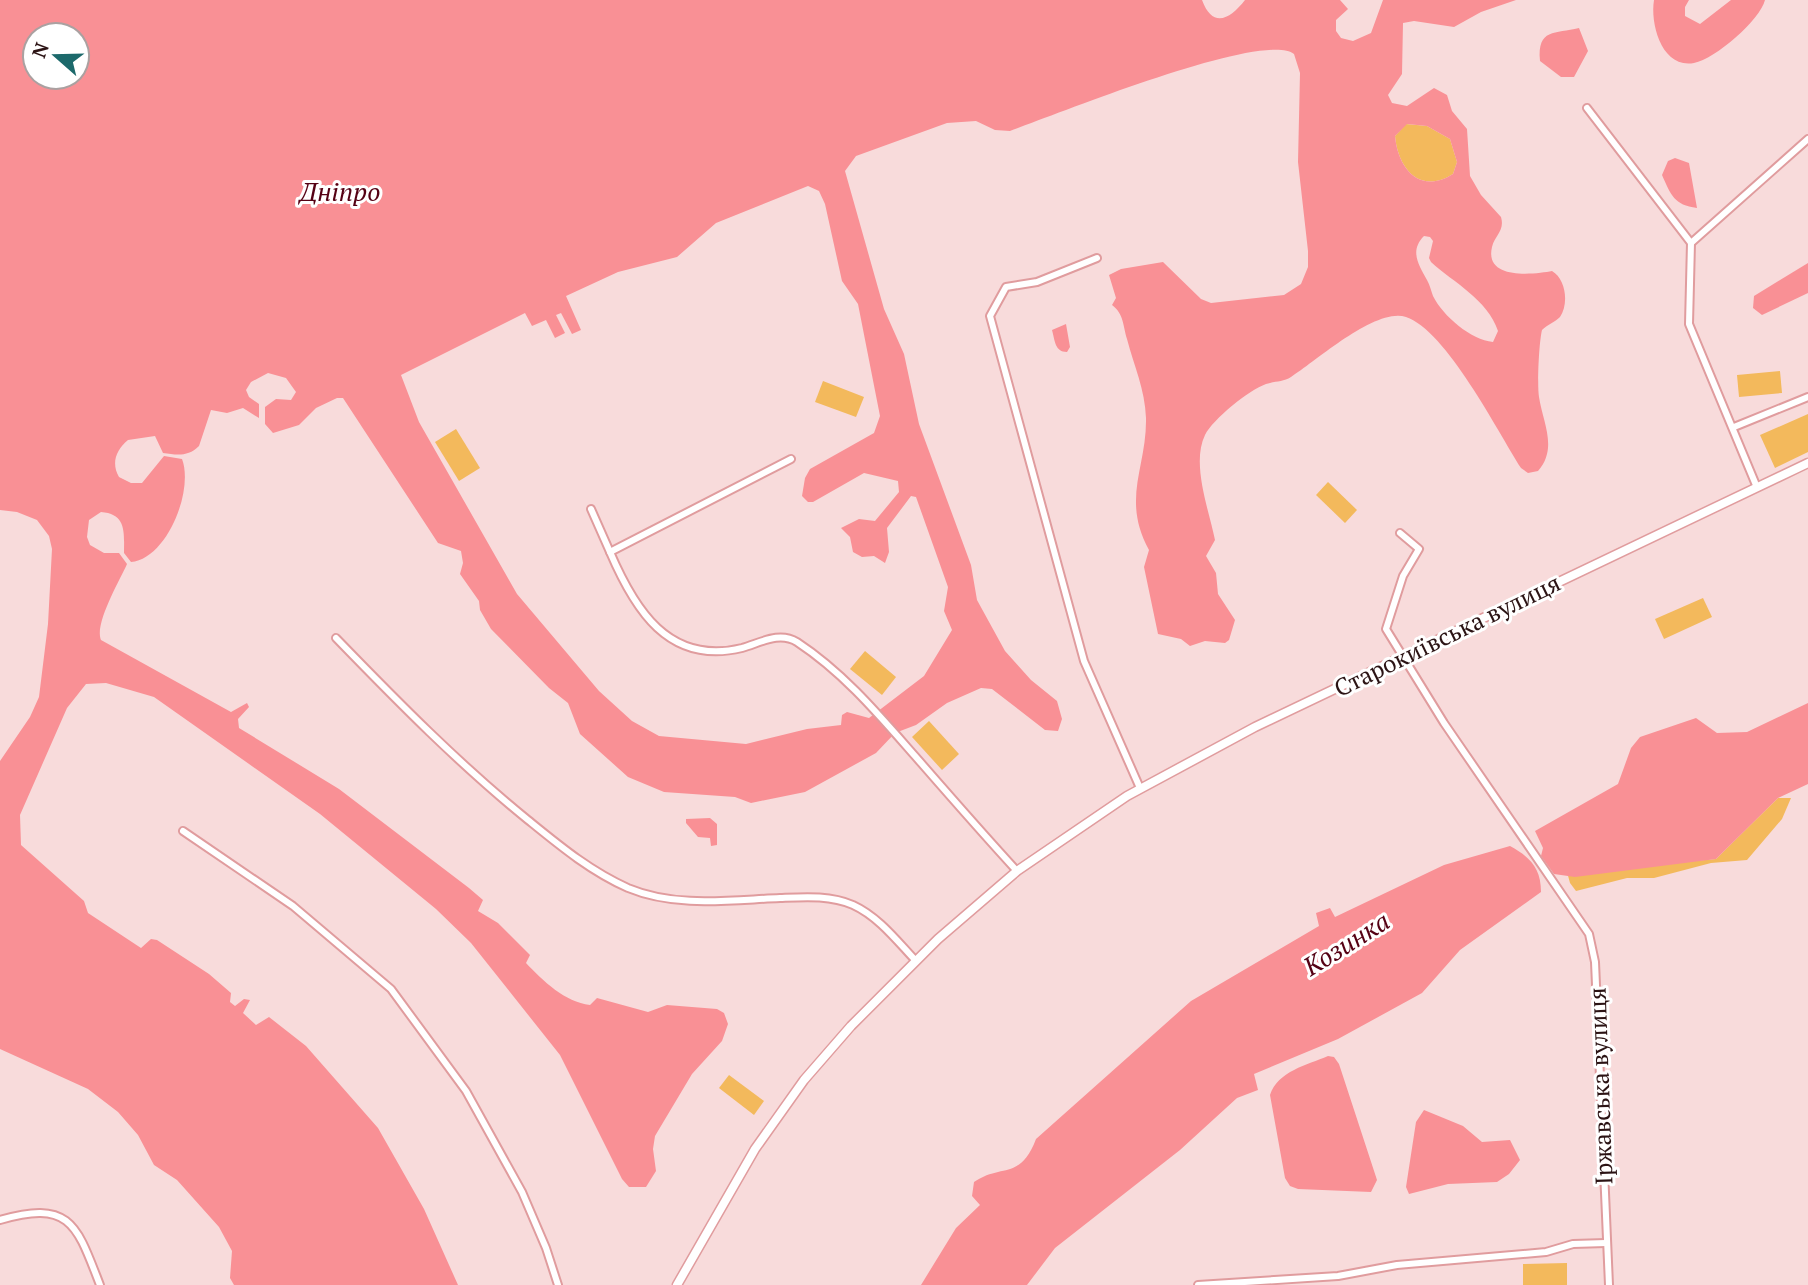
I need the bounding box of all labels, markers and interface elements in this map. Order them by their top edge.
north arrow [21,21,91,91]
text: N [25,38,54,61]
water label: Дніпро [298,174,380,208]
street label: Старокиївська вулиця [1329,566,1565,704]
water label: Козинка [1296,903,1396,983]
street label: Іржавська вулиця [1581,987,1619,1185]

